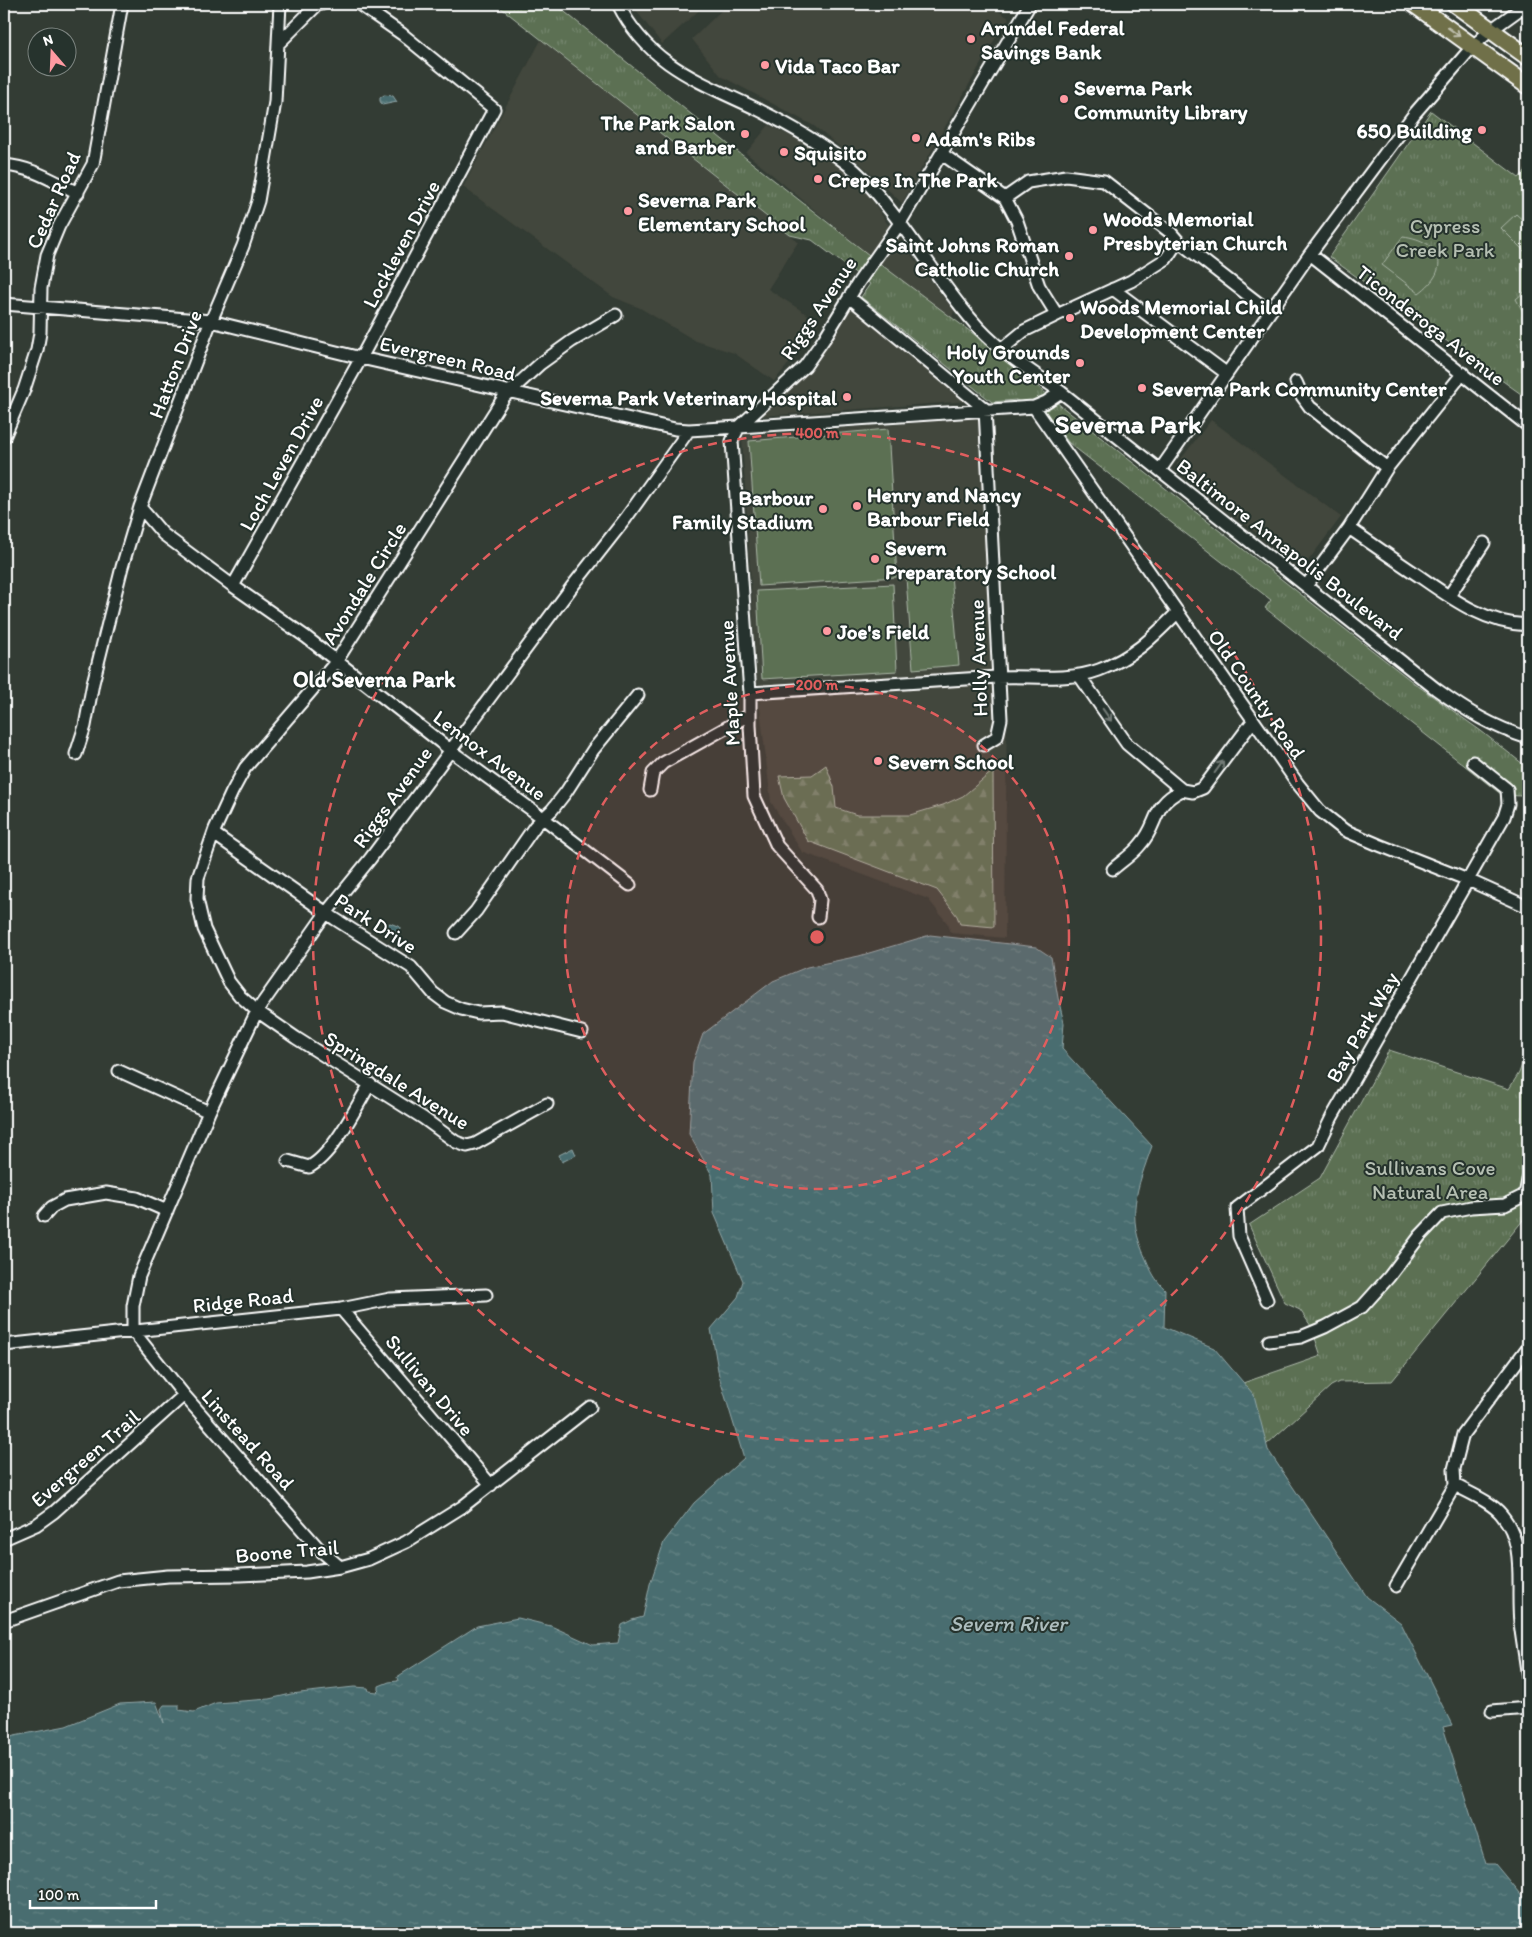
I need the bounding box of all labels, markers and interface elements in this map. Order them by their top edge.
place label: Arundel Federal Savings Bank [980,15,1125,65]
one-way arrow [1447,27,1460,38]
north arrow [28,28,78,78]
text: N [41,31,55,50]
marker: Arundel Federal Savings Bank [965,33,977,45]
place label: Vida Taco Bar [775,53,900,78]
marker: Vida Taco Bar [759,59,771,71]
place label: Severna Park Community Library [1074,75,1249,125]
marker: Severna Park Community Library [1058,93,1070,105]
place label: The Park Salon and Barber [600,110,736,159]
place label: 650 Building [1356,118,1473,144]
marker: 650 Building [1476,124,1488,136]
place label: Adam's Ribs [925,126,1035,151]
marker: The Park Salon and Barber [739,128,751,140]
marker: Adam's Ribs [910,132,922,144]
place label: Squisito [794,140,867,166]
marker: Squisito [778,146,790,158]
street label: Cedar Road [20,147,86,253]
place label: Crepes In The Park [828,167,999,193]
marker: Crepes In The Park [812,173,824,185]
street label: Lockleven Drive [357,176,445,312]
place label: Severna Park Elementary School [638,187,807,237]
marker: Severna Park Elementary School [622,205,634,217]
place label: Woods Memorial Presbyterian Church [1103,206,1287,256]
park label: Cypress Creek Park [1395,213,1495,262]
marker: Woods Memorial Presbyterian Church [1087,224,1099,236]
place label: Saint Johns Roman Catholic Church [885,232,1059,281]
marker: Saint Johns Roman Catholic Church [1063,250,1075,262]
street label: Riggs Avenue [774,252,862,364]
street label: Ticonderoga Avenue [1352,259,1510,391]
place label: Woods Memorial Child Development Center [1080,294,1283,344]
street label: Hatton Drive [143,306,207,422]
marker: Woods Memorial Child Development Center [1064,312,1076,324]
street label: Evergreen Road [377,330,519,386]
place label: Holy Grounds Youth Center [946,339,1071,388]
marker: Holy Grounds Youth Center [1074,357,1086,369]
place label: Severna Park Community Center [1152,376,1447,402]
marker: Severna Park Community Center [1136,382,1148,394]
place label: Severna Park Veterinary Hospital [540,385,838,411]
street label: Loch Leven Drive [234,391,328,535]
marker: Severna Park Veterinary Hospital [841,391,853,403]
district label: Severna Park [1055,408,1202,440]
text: 400 m [795,424,839,442]
street label: Baltimore Annapolis Boulevard [1172,453,1409,646]
place label: Henry and Nancy Barbour Field [867,482,1021,531]
place label: Barbour Family Stadium [672,485,814,535]
marker: Henry and Nancy Barbour Field [851,500,863,512]
marker: Barbour Family Stadium [817,503,829,515]
street label: Avondale Circle [316,517,412,649]
place label: Severn Preparatory School [885,535,1057,585]
marker: Severn Preparatory School [869,553,881,565]
street label: Holly Avenue [963,599,993,717]
street label: Maple Avenue [713,619,745,747]
place label: Joe's Field [836,619,930,644]
street label: Old County Road [1203,624,1311,764]
marker: Joe's Field [821,625,833,637]
district label: Old Severna Park [293,666,456,693]
text: 200 m [796,676,839,694]
street label: Lennox Avenue [428,704,552,806]
one-way arrow [1102,708,1112,722]
street label: Riggs Avenue [347,741,437,853]
place label: Severn School [888,749,1015,774]
marker: Severn School [872,755,884,767]
one-way arrow [1214,760,1224,774]
street label: Park Drive [330,887,422,959]
centre of rings [808,928,826,946]
street label: Bay Park Way [1320,967,1404,1087]
street label: Springdale Avenue [320,1025,474,1135]
park label: Sullivans Cove Natural Area [1364,1155,1496,1204]
street label: Ridge Road [191,1282,295,1318]
street label: Sullivan Drive [380,1329,480,1441]
street label: Linstead Road [196,1383,300,1495]
street label: Evergreen Trail [25,1404,145,1512]
street label: Boone Trail [234,1534,340,1568]
water label: Severn River [949,1610,1069,1637]
scale bar [30,1877,156,1909]
text: 100 m [38,1886,80,1904]

